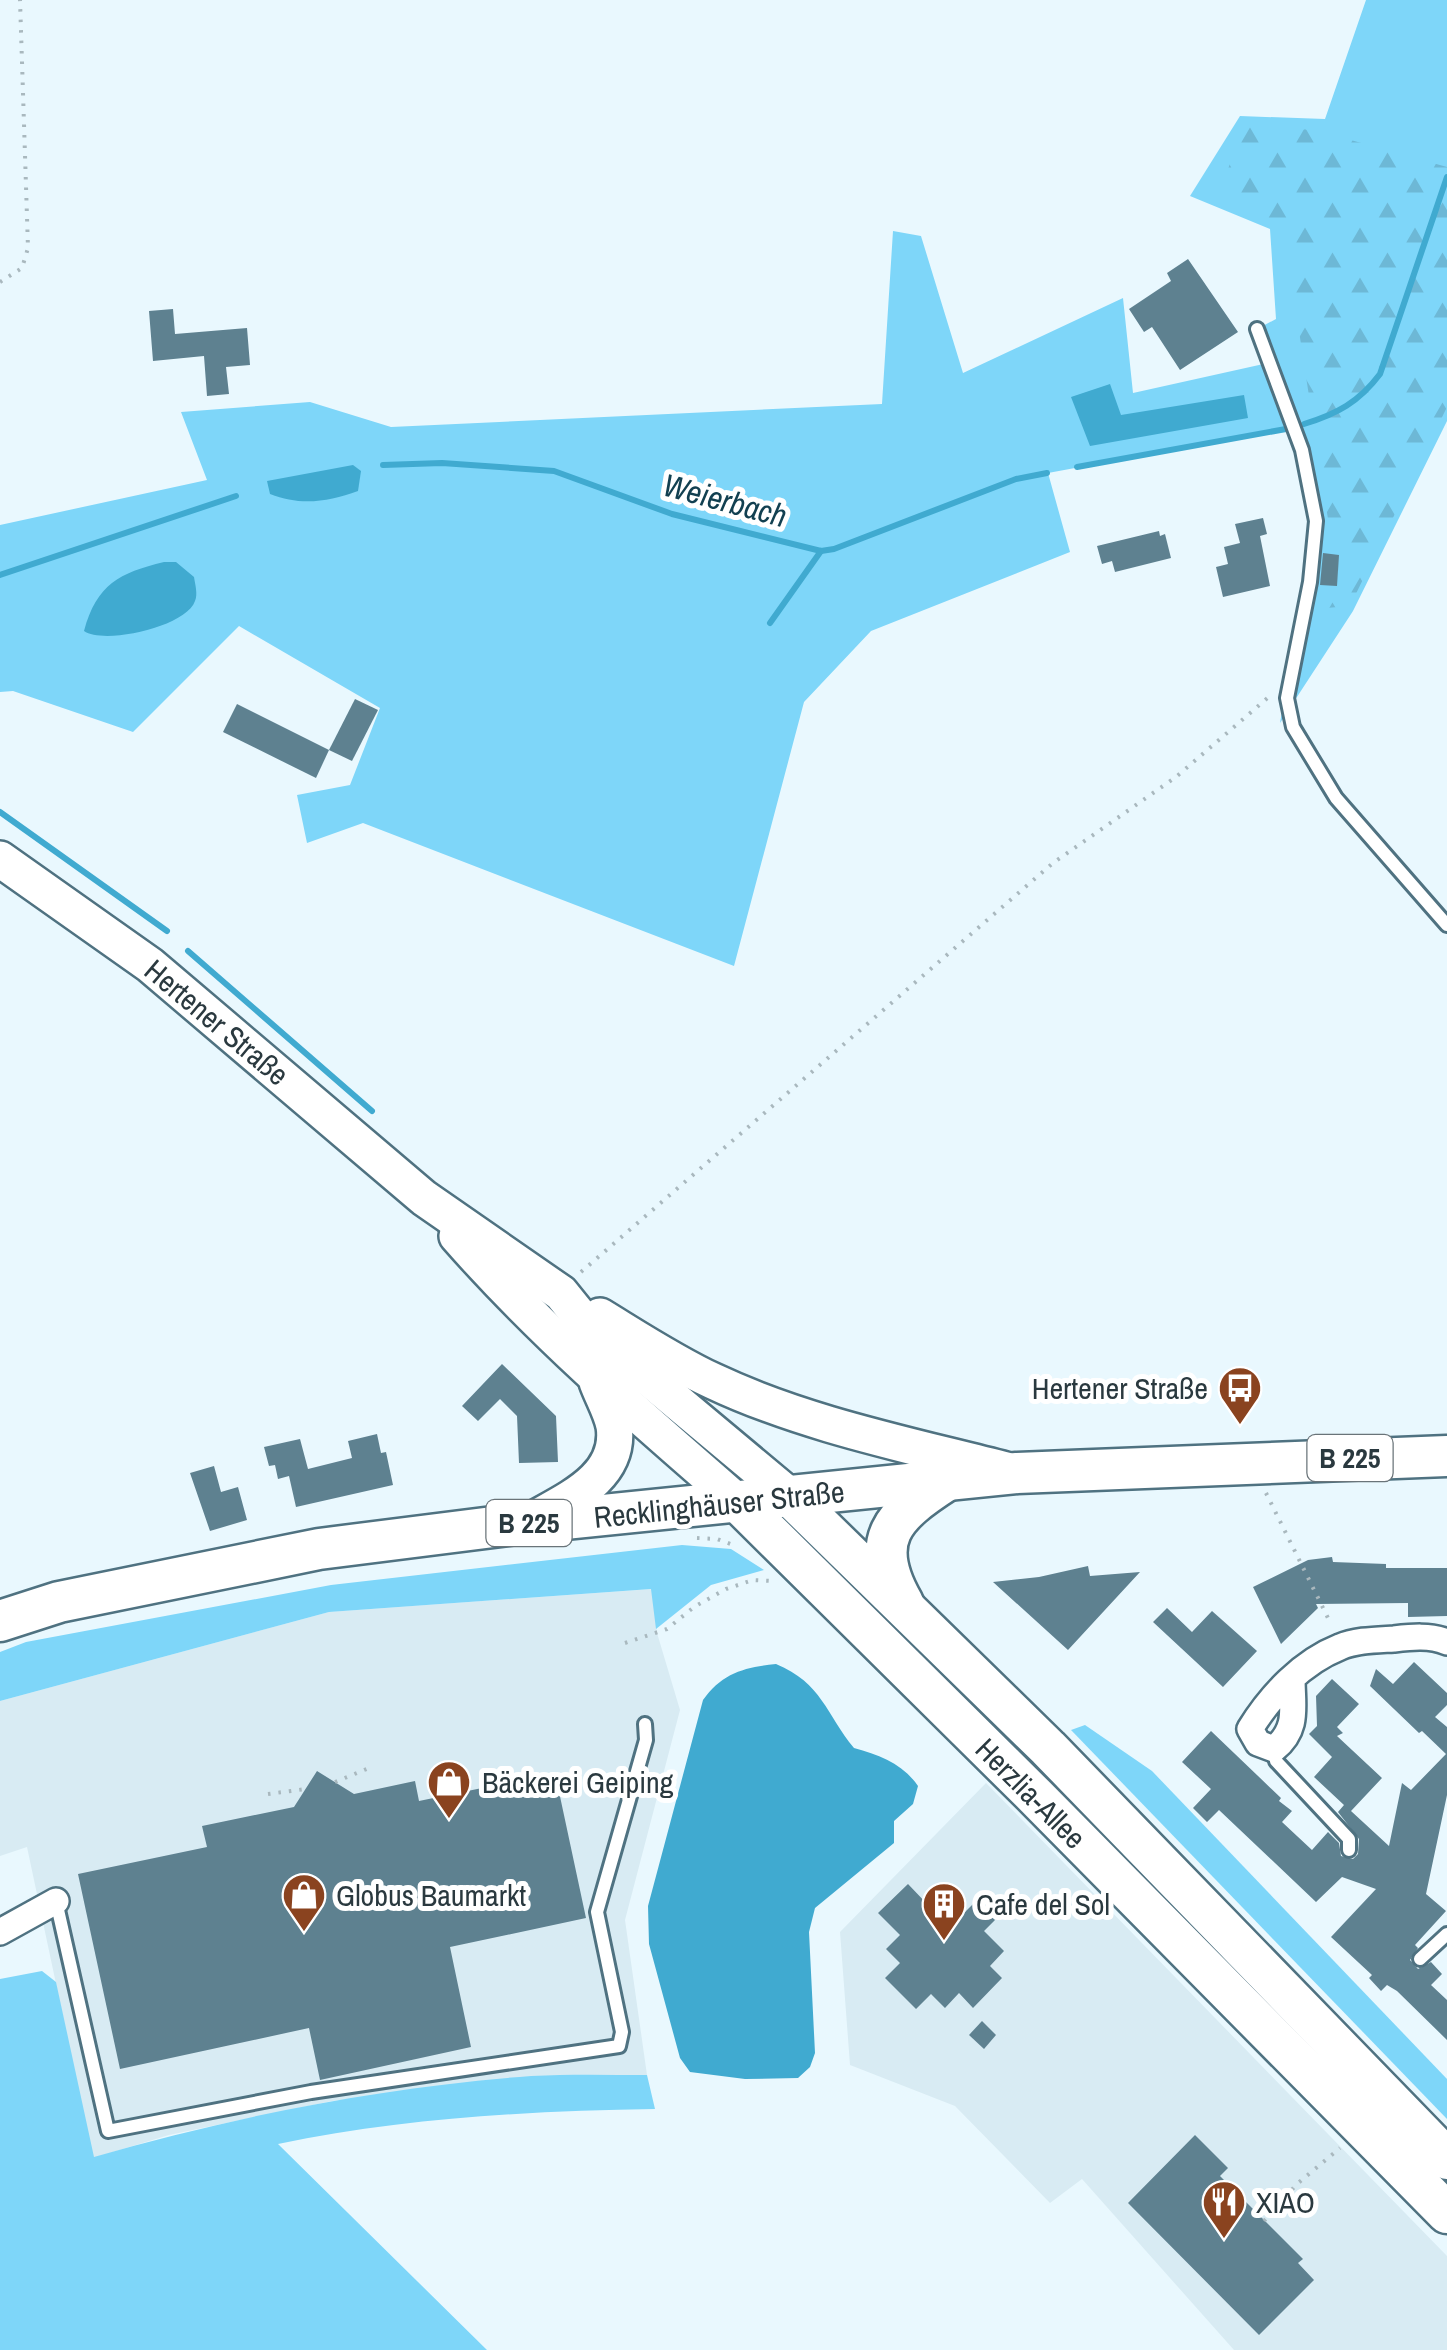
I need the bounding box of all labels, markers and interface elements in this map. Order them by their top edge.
water label: Weierbach [658,463,792,537]
street label: Hertener Straße [137,950,297,1094]
bus stop icon: Hertener Straße [1217,1365,1263,1426]
place label: Hertener Straße [1032,1368,1208,1408]
road number: B 225 [1308,1435,1392,1481]
street label: Recklinghäuser Straße [592,1471,846,1537]
road number: B 225 [486,1500,572,1546]
street label: Herzlia-Allee [967,1729,1095,1857]
shop icon: Bäckerei Geiping [426,1759,472,1820]
place label: Bäckerei Geiping [482,1762,674,1802]
shop icon: Globus Baumarkt [281,1872,327,1933]
place label: Globus Baumarkt [336,1875,526,1915]
building icon: Cafe del Sol [921,1881,967,1942]
place label: Cafe del Sol [976,1884,1110,1924]
restaurant icon: XIAO [1201,2179,1247,2240]
place label: XIAO [1256,2182,1315,2222]

